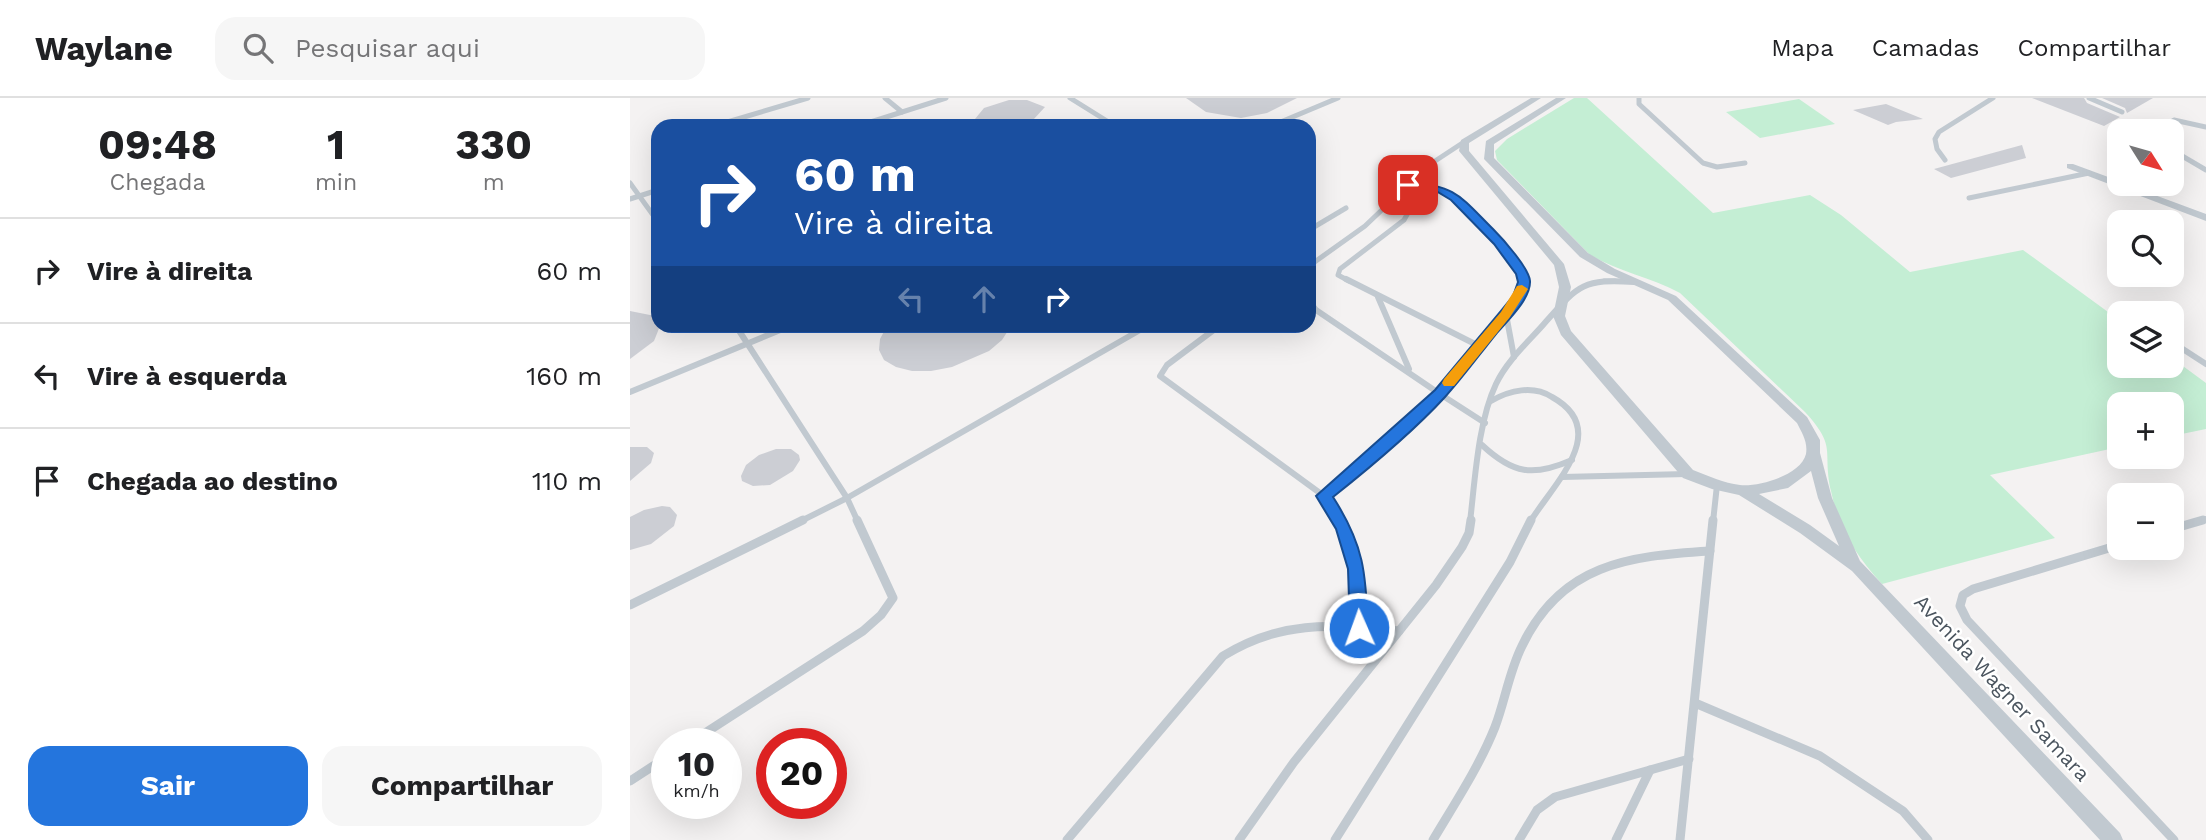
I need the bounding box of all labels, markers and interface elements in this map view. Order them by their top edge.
search box [215,17,705,80]
text: Waylane [35,29,173,68]
icon: search [239,29,277,67]
text: Pesquisar aqui [295,33,480,63]
text: Mapa [1771,34,1834,62]
text: Camadas [1872,34,1980,62]
text: Compartilhar [2018,34,2171,62]
north arrow [2107,119,2184,196]
map controls [2107,119,2184,560]
text: 09:48 [98,120,217,169]
text: 1 [327,120,345,169]
text: 330 [455,120,532,169]
text: 60 m [794,145,916,203]
icon: right [679,147,770,238]
pin [1378,155,1438,215]
icon: arrive [1389,166,1427,204]
text: Chegada [109,169,205,196]
text: min [315,169,357,196]
text: m [483,169,505,196]
text: Vire à direita [794,204,993,242]
button: search [2107,210,2184,287]
icon: right [28,252,66,290]
text: Vire à direita [87,256,252,286]
text: 60 m [536,256,602,286]
icon: left [892,280,930,318]
icon: ahead [965,280,1003,318]
icon: right [1038,280,1076,318]
button: layers [2107,301,2184,378]
icon: left [28,357,66,395]
text: Vire à esquerda [87,361,287,391]
text: 160 m [526,361,602,391]
button: + [2107,392,2184,469]
icon: arrive [28,462,66,500]
text: Chegada ao destino [87,466,338,496]
text: 110 m [532,466,602,496]
button: − [2107,483,2184,560]
street label: Avenida Wagner Samara [1909,589,2095,786]
position arrow [1322,591,1396,665]
speed limit sign: 20 [756,728,847,819]
text: 10 [678,743,715,785]
button: Sair [28,746,308,826]
button: Compartilhar [322,746,602,826]
text: km/h [673,780,720,801]

